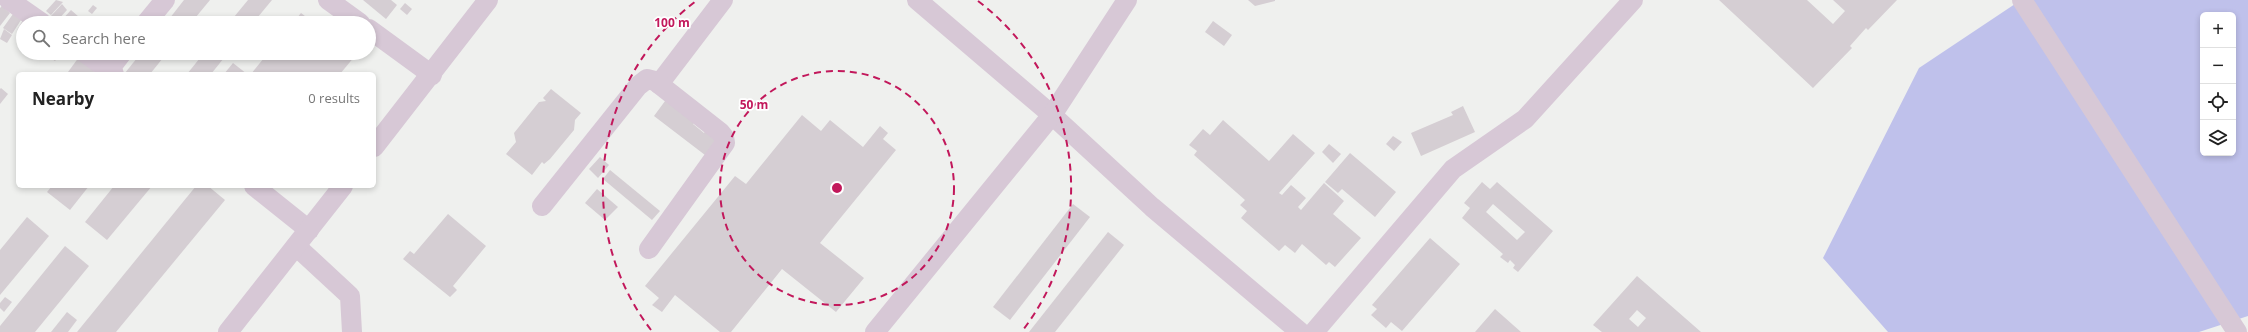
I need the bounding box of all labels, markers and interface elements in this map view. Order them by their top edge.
map controls [2200,12,2236,156]
button: + [2200,12,2236,48]
text: 100 m [654,14,690,31]
search box [16,16,376,60]
icon: search [30,27,52,49]
text: Search here [62,28,146,48]
button: − [2200,48,2236,84]
button: locate [2200,84,2236,120]
text: Nearby [32,87,94,110]
text: 0 results [308,89,360,107]
text: 50 m [740,96,768,113]
button: layers [2200,120,2236,156]
centre of rings [830,181,844,195]

